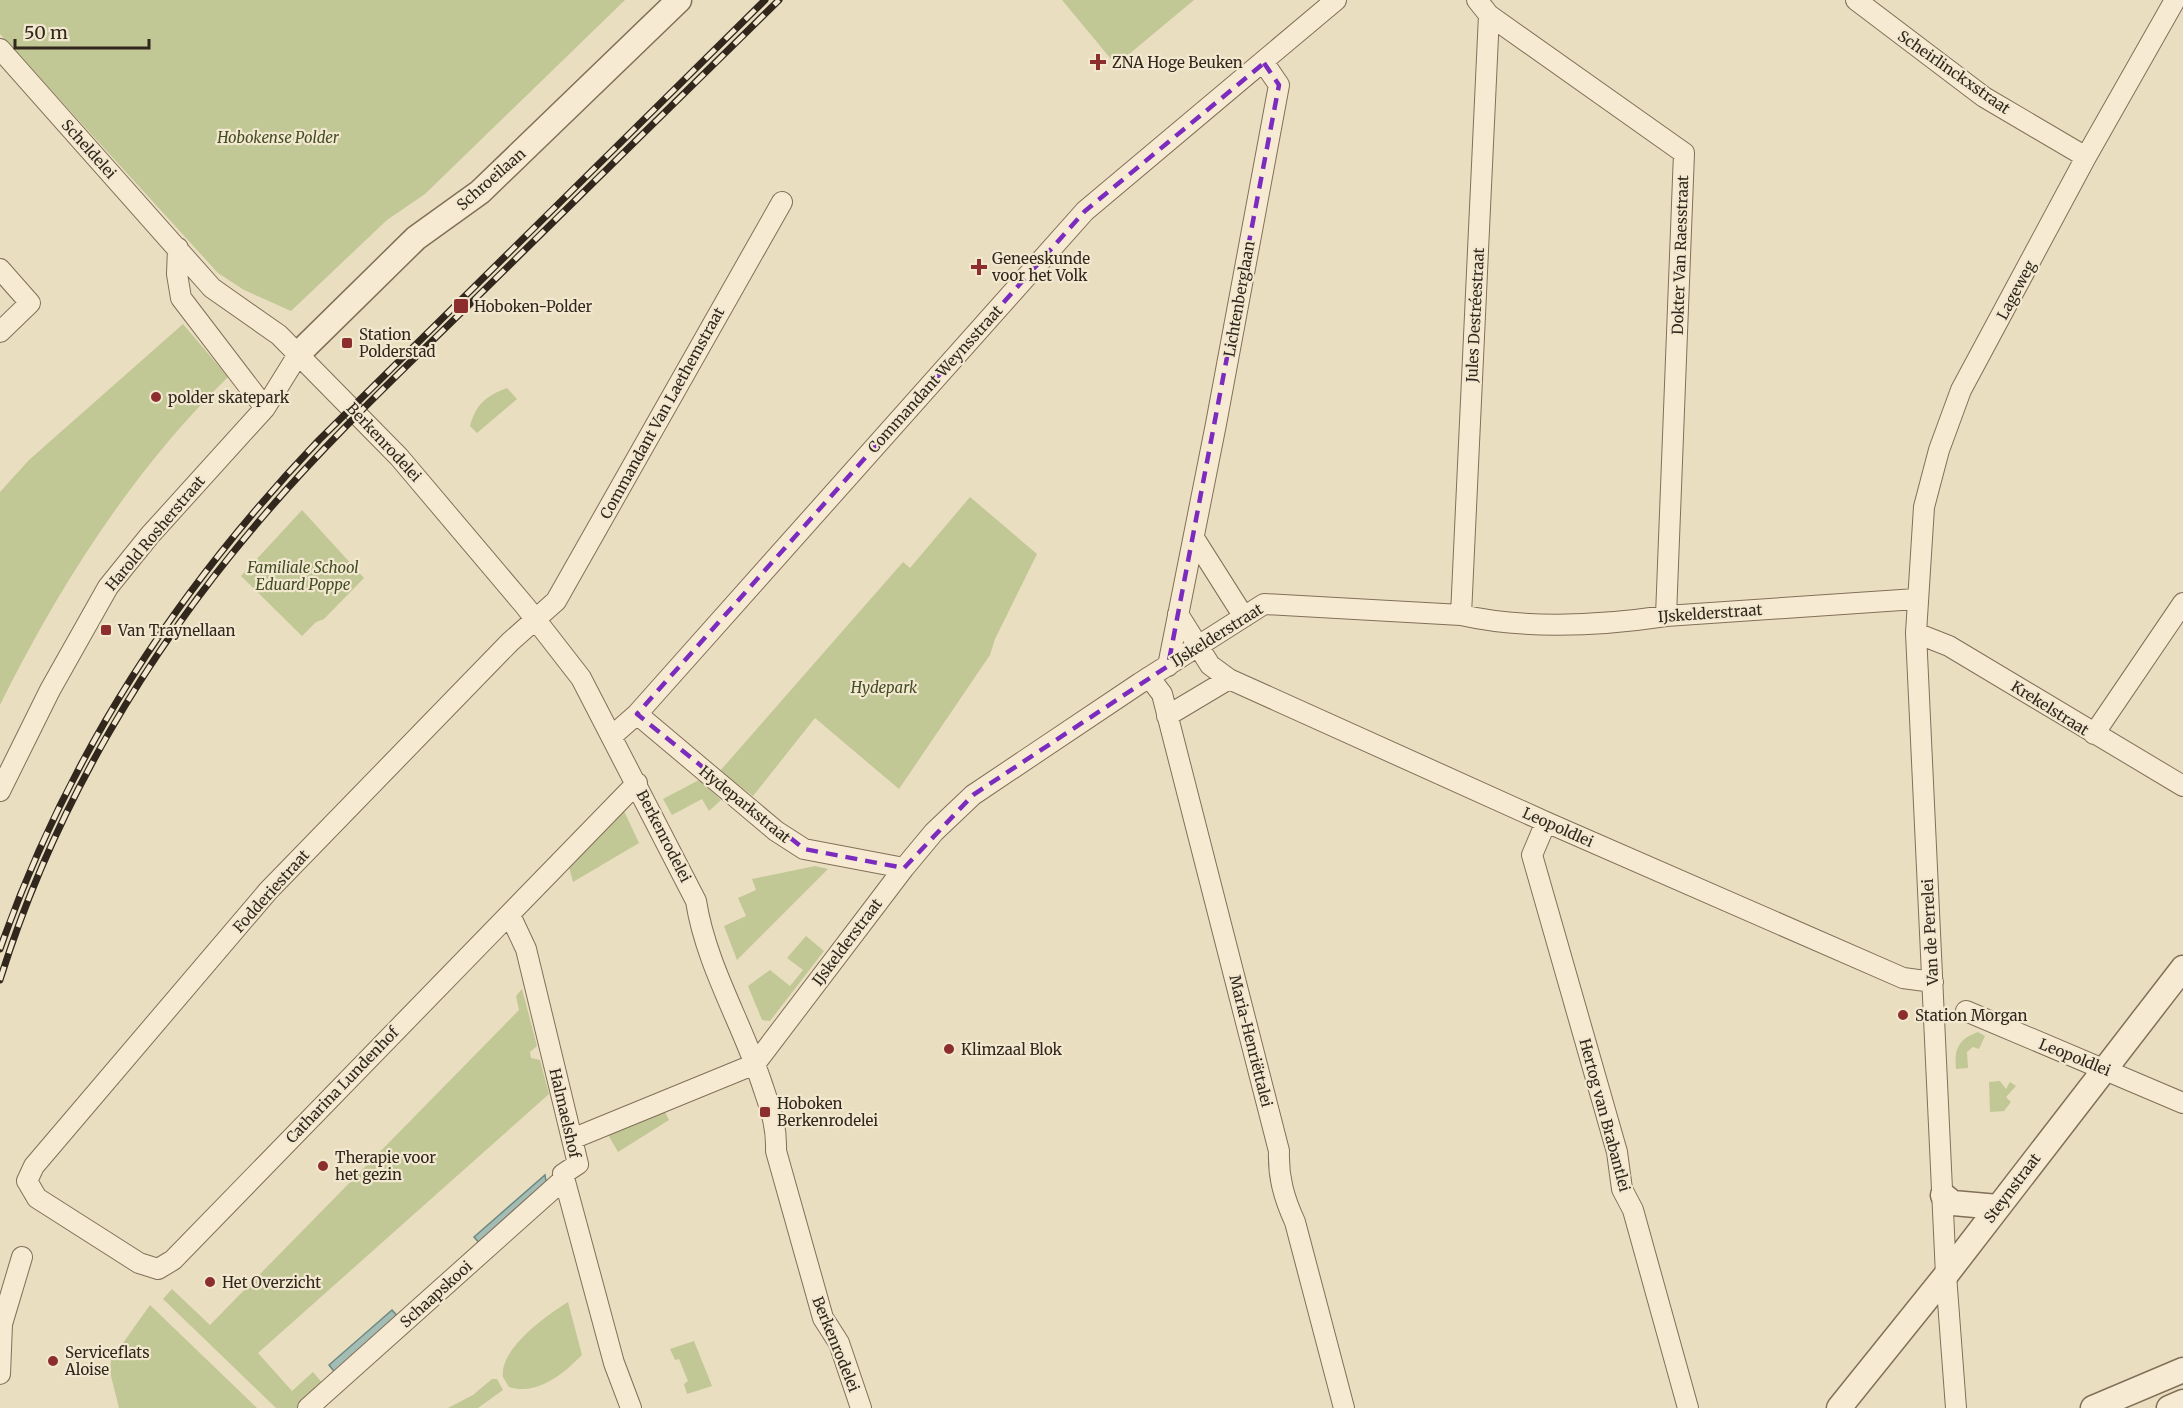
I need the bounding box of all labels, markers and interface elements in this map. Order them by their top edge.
scale bar [15,12,148,50]
text: 50 m [24,21,68,44]
street label: Scheirlinckxstraat [1894,26,2014,118]
marker: ZNA Hoge Beuken [1089,53,1107,71]
place label: ZNA Hoge Beuken [1112,53,1243,72]
street label: Scheldelei [58,116,121,183]
park label: Hobokense Polder [216,128,340,147]
street label: Schroeilaan [453,144,529,214]
street label: Dokter Van Raesstraat [1668,175,1692,335]
street label: Lichtenberglaan [1219,239,1259,359]
street label: Jules Destréestraat [1462,247,1488,384]
place label: Geneeskunde voor het Volk [991,249,1090,285]
street label: Lageweg [1993,257,2039,323]
marker: Geneeskunde voor het Volk [970,258,988,276]
marker: Hoboken-Polder [452,297,470,315]
place label: Hoboken-Polder [474,297,593,316]
street label: Commandant Weynsstraat [864,301,1007,457]
street label: Commandant Van Laethemstraat [596,304,728,522]
place label: Station Polderstad [359,325,436,361]
marker: Station Polderstad [340,336,354,350]
place label: polder skatepark [168,388,290,407]
marker: polder skatepark [149,390,163,404]
street label: Berkenrodelei [343,399,426,486]
street label: Harold Rosherstraat [101,471,209,594]
park label: Familiale School Eduard Poppe [246,558,359,594]
street label: IJskelderstraat [1168,599,1266,671]
street label: IJskelderstraat [1657,600,1763,626]
place label: Van Traynellaan [117,621,235,640]
marker: Van Traynellaan [99,623,113,637]
street label: Krekelstraat [2008,677,2093,740]
park label: Hydepark [850,678,918,697]
street label: Hydeparkstraat [695,761,795,847]
street label: Berkenrodelei [633,787,696,886]
street label: Leopoldlei [1520,803,1597,851]
street label: Fodderiestraat [229,845,313,936]
street label: Van de Perrelei [1918,878,1942,987]
street label: IJskelderstraat [808,894,886,989]
street label: Maria-Henriëttalei [1225,973,1277,1109]
place label: Station Morgan [1915,1006,2028,1025]
marker: Station Morgan [1896,1008,1910,1022]
street label: Catharina Lundenhof [282,1022,403,1147]
street label: Leopoldlei [2036,1034,2114,1080]
street label: Hertog van Brabantlei [1575,1036,1635,1194]
place label: Klimzaal Blok [961,1040,1063,1059]
marker: Klimzaal Blok [942,1042,956,1056]
street label: Halmaelshof [545,1066,585,1161]
place label: Hoboken Berkenrodelei [777,1094,878,1130]
marker: Hoboken Berkenrodelei [758,1105,772,1119]
place label: Therapie voor het gezin [335,1148,436,1184]
street label: Steynstraat [1980,1149,2045,1227]
marker: Therapie voor het gezin [316,1159,330,1173]
street label: Schaapskooi [396,1257,476,1331]
place label: Het Overzicht [222,1273,321,1292]
marker: Het Overzicht [203,1275,217,1289]
street label: Berkenrodelei [808,1294,864,1395]
place label: Serviceflats Aloise [64,1343,150,1379]
marker: Serviceflats Aloise [46,1354,60,1368]

